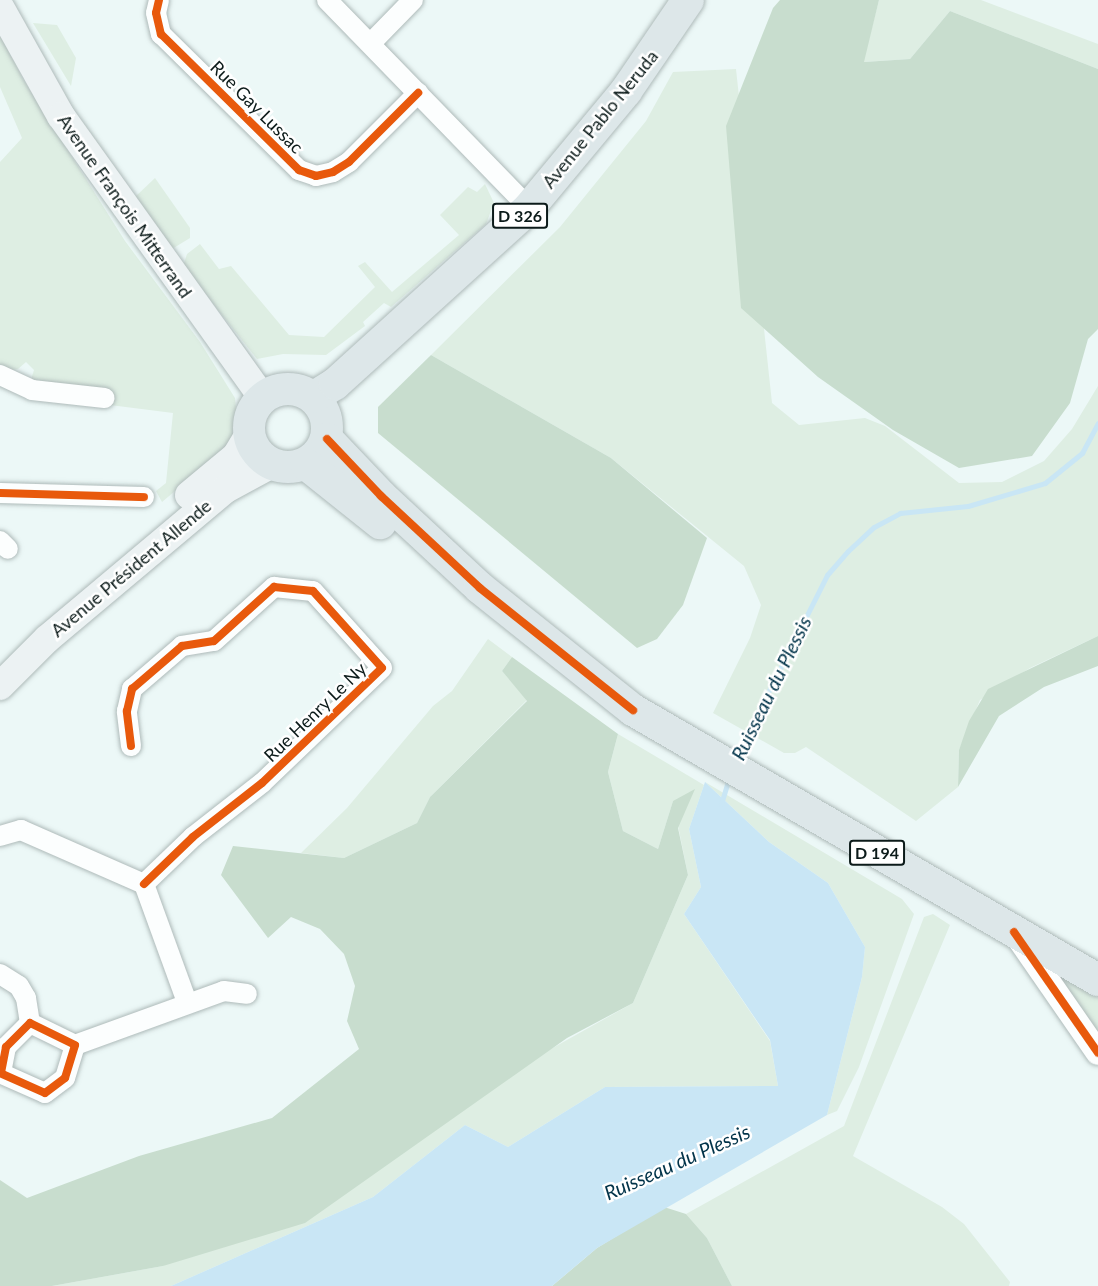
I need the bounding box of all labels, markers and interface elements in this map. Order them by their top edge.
street label: Avenue Pablo Neruda [538,46,662,192]
street label: Rue Gay Lussac [206,56,308,158]
street label: Avenue François Mitterrand [53,110,197,302]
road number: D 326 [492,203,548,229]
street label: Avenue Président Allende [46,494,216,642]
water label: Ruisseau du Plessis [726,612,816,764]
street label: Rue Henry Le Ny [259,658,371,766]
road number: D 194 [848,840,906,866]
water label: Ruisseau du Plessis [600,1119,754,1205]

